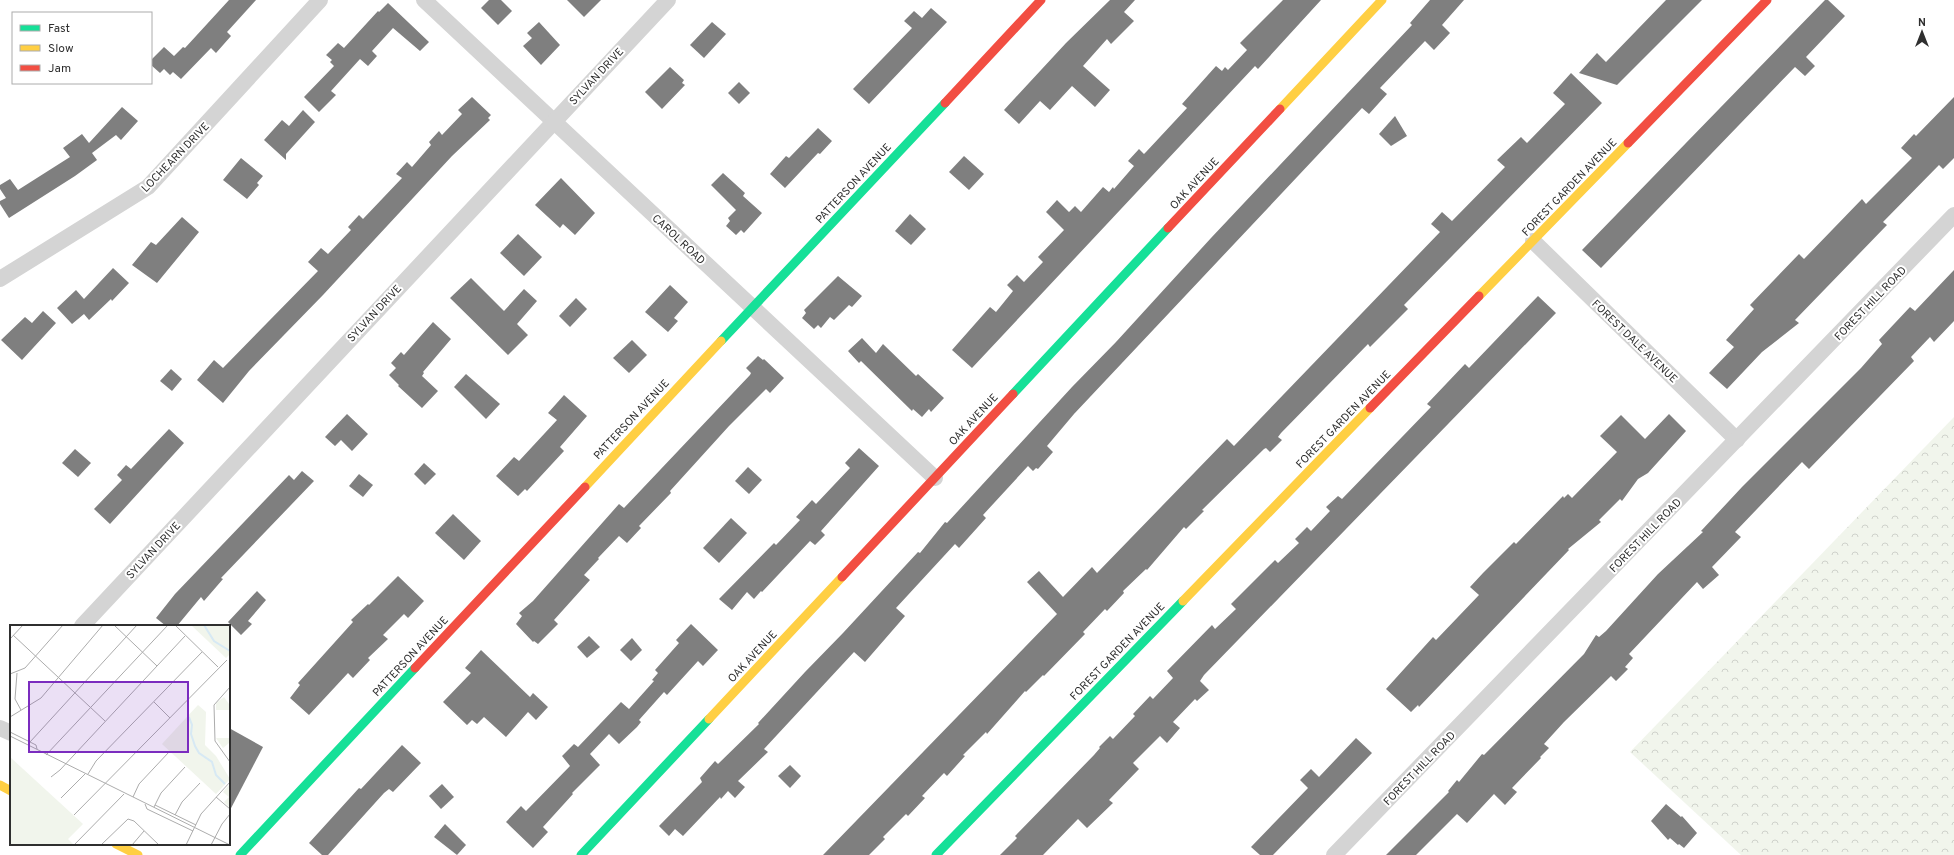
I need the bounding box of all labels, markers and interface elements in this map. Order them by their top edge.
legend [12,12,152,84]
north arrow [1902,12,1942,52]
text: N [1918,16,1926,30]
text: Fast [48,21,70,37]
text: Slow [48,41,74,57]
street label: SYLVAN DRIVE [567,45,627,108]
text: Jam [48,61,71,77]
street label: LOCHEARN DRIVE [139,120,213,196]
street label: FOREST GARDEN AVENUE [1519,136,1620,240]
street label: PATTERSON AVENUE [813,141,895,227]
street label: OAK AVENUE [1167,155,1222,213]
street label: CAROL ROAD [649,212,708,268]
street label: FOREST HILL ROAD [1832,264,1910,344]
street label: SYLVAN DRIVE [345,282,405,345]
street label: FOREST DALE AVENUE [1588,297,1680,386]
street label: FOREST GARDEN AVENUE [1293,368,1394,472]
street label: PATTERSON AVENUE [591,377,673,463]
street label: OAK AVENUE [946,391,1001,449]
street label: FOREST HILL ROAD [1607,496,1685,576]
street label: SYLVAN DRIVE [124,519,184,582]
street label: FOREST GARDEN AVENUE [1067,600,1168,704]
street label: PATTERSON AVENUE [370,614,452,700]
inset map [10,625,230,845]
street label: OAK AVENUE [725,628,780,686]
street label: FOREST HILL ROAD [1381,729,1459,809]

